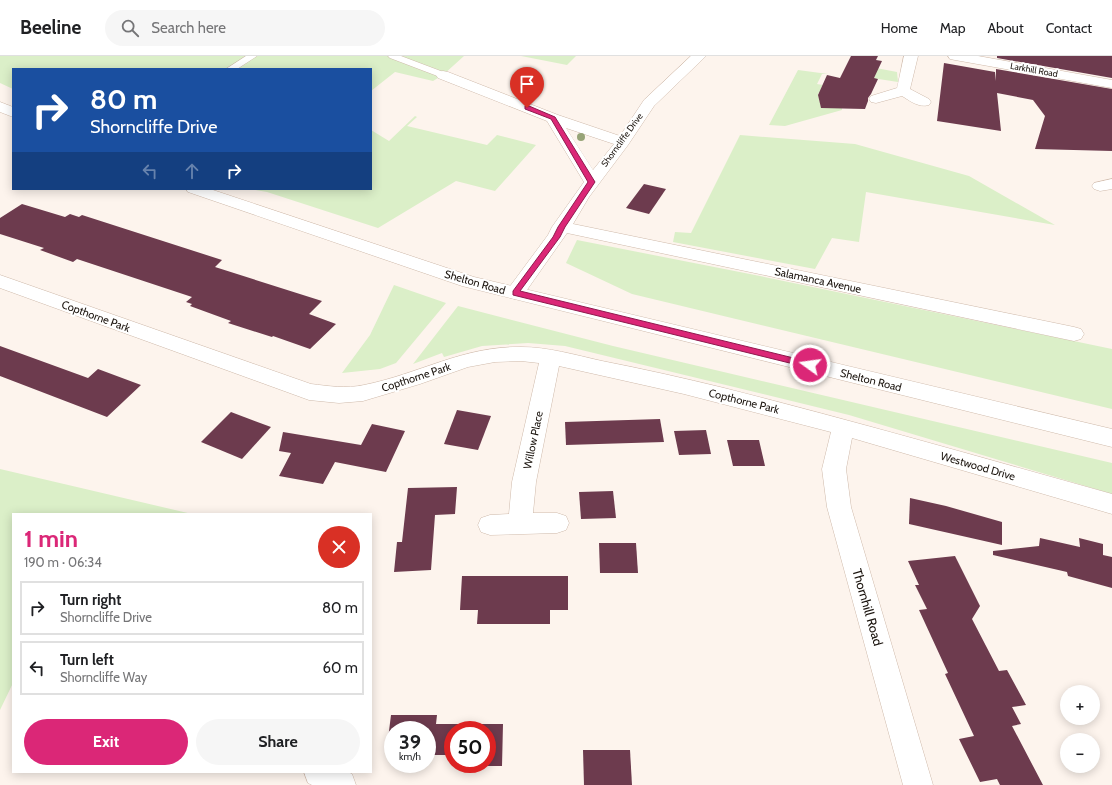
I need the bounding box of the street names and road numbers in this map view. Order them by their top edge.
street label: Larkhill Road [1009,60,1059,79]
street label: Shorncliffe Drive [598,110,645,169]
street label: Salamanca Avenue [773,264,863,296]
street label: Shelton Road [443,267,507,297]
street label: Copthorne Park [60,297,132,335]
street label: Copthorne Park [380,359,452,395]
street label: Shelton Road [839,366,903,394]
street label: Copthorne Park [707,385,781,417]
street label: Willow Place [520,409,546,470]
street label: Westwood Drive [939,449,1017,483]
street label: Thornhill Road [849,567,887,647]

